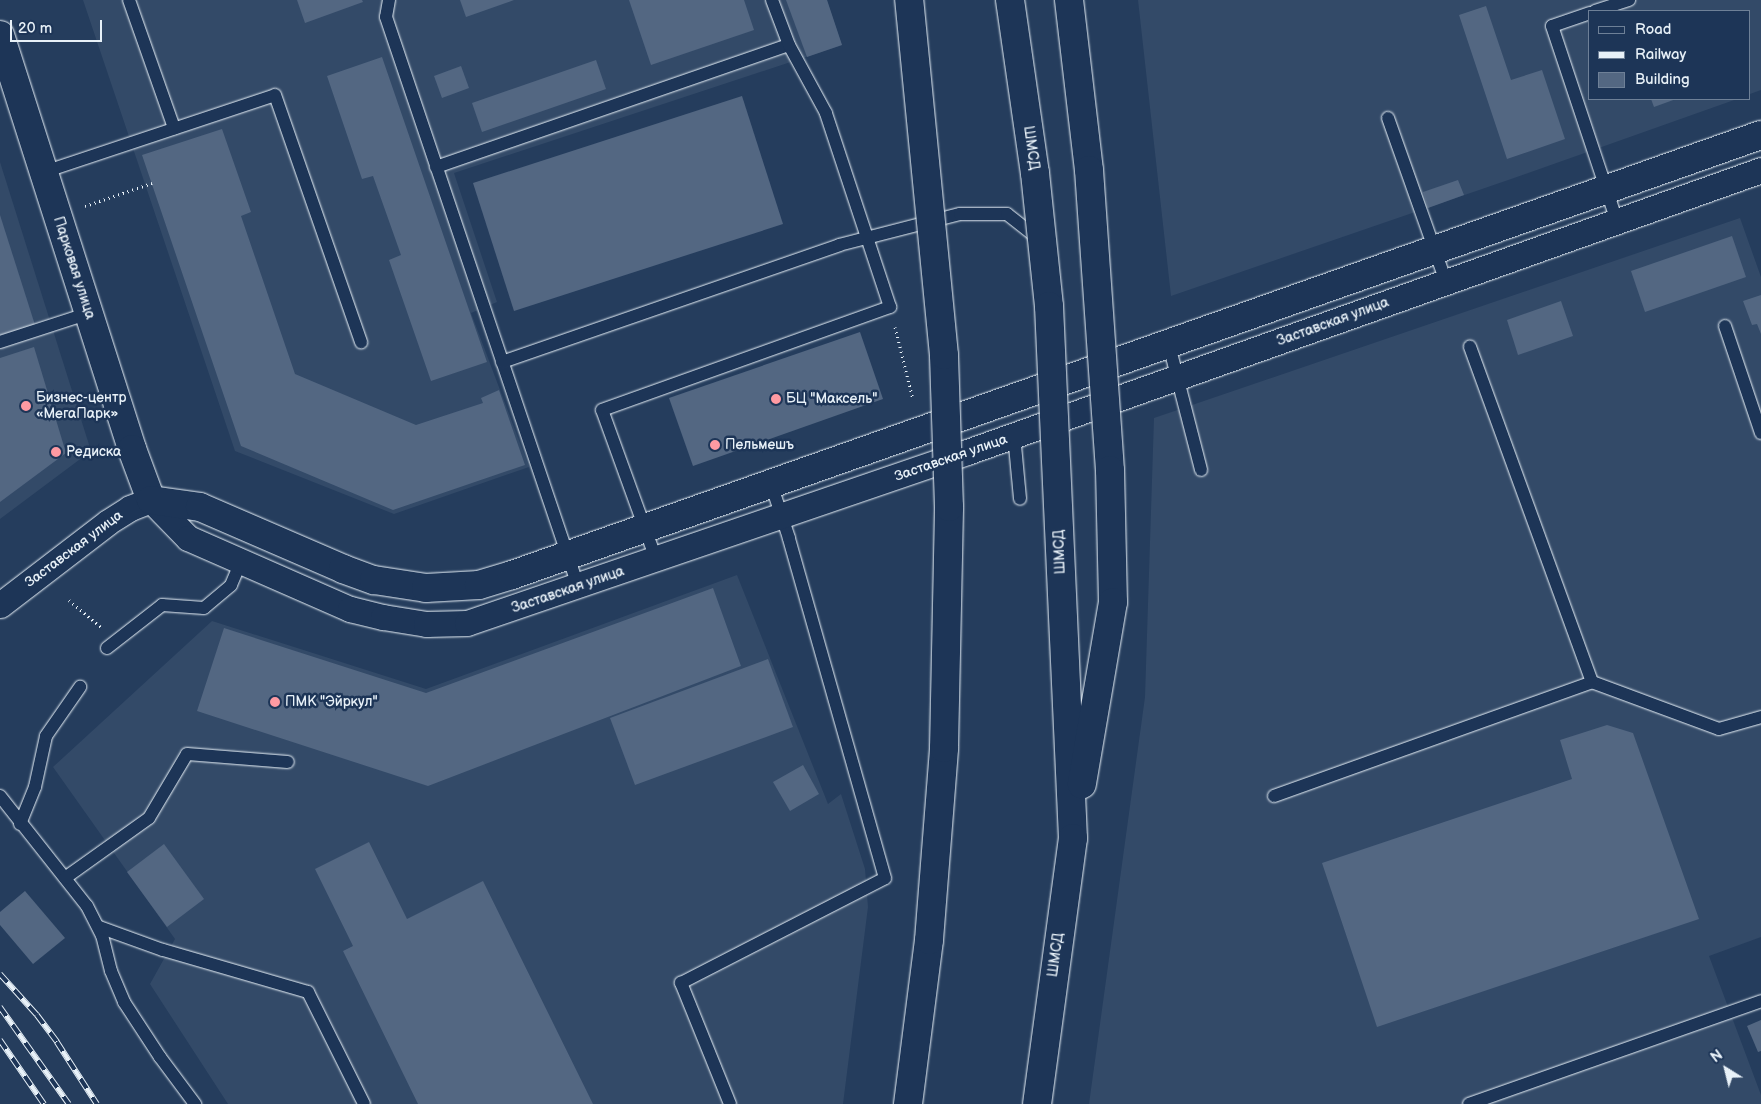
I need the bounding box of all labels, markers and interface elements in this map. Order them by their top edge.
scale bar [12,10,105,42]
legend [1588,10,1751,100]
text: 20 m [18,19,52,38]
text: Road [1635,20,1671,39]
text: Railway [1635,45,1686,64]
text: Building [1635,70,1690,89]
street label: ШМСД [1020,125,1042,171]
street label: Парковая улица [49,214,99,322]
street label: Заставская улица [1275,294,1391,350]
place label: Бизнес-центр «МегаПарк» [36,390,126,422]
place label: БЦ "Максель" [786,391,877,407]
marker: БЦ "Максель" [770,393,782,405]
marker: Бизнес-центр «МегаПарк» [20,400,32,412]
street label: Заставская улица [893,431,1009,485]
place label: Пельмешъ [725,437,794,453]
marker: Пельмешъ [709,439,721,451]
place label: Редиска [66,444,121,460]
marker: Редиска [50,446,62,458]
street label: Заставская улица [22,507,126,591]
street label: ШМСД [1051,529,1069,575]
street label: Заставская улица [510,563,626,617]
place label: ПМК "Эйркул" [285,694,378,710]
marker: ПМК "Эйркул" [269,696,281,708]
street label: ШМСД [1045,932,1067,978]
north arrow [1701,1044,1751,1094]
text: N [1708,1046,1726,1066]

